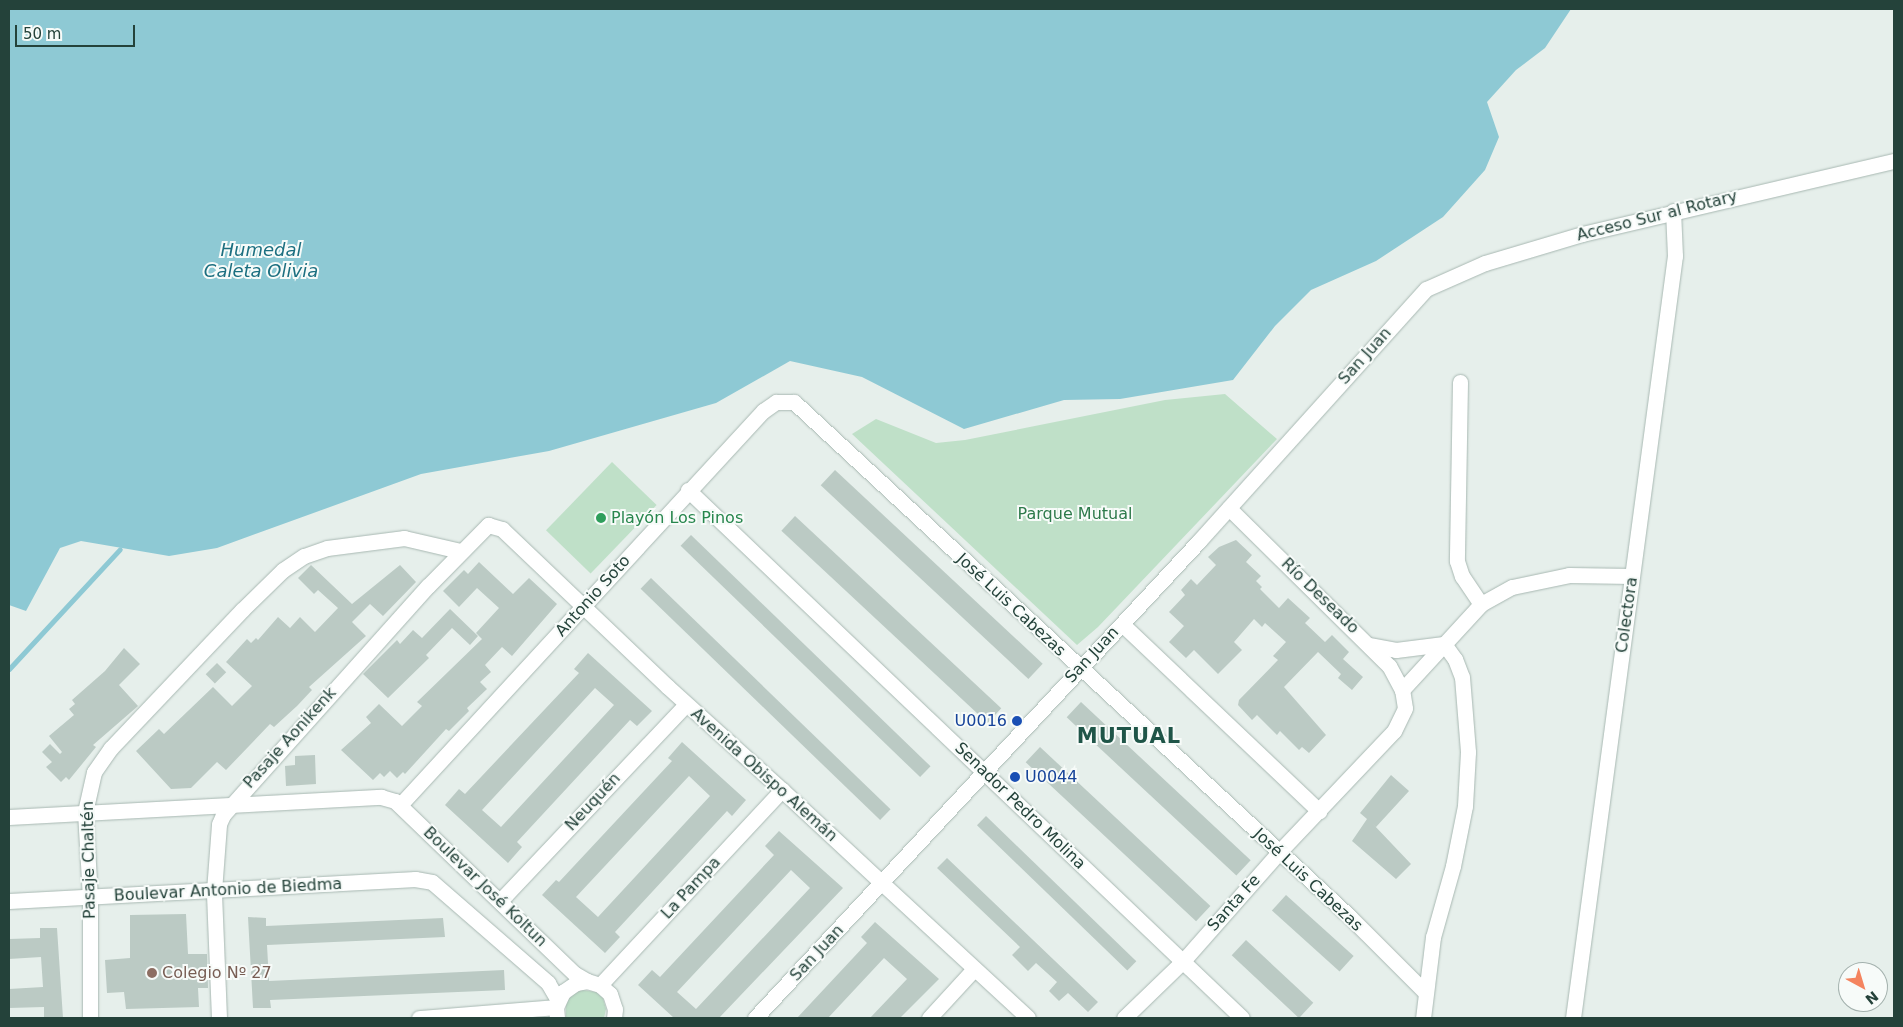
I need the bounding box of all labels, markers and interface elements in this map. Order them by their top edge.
scale bar [18,15,138,47]
text: 50 m [23,25,61,43]
street label: Acceso Sur al Rotary [1575,187,1739,245]
water label: Humedal Caleta Olivia [204,240,318,282]
street label: San Juan [1334,324,1396,388]
park label: Parque Mutual [1018,504,1132,524]
place label: Playón Los Pinos [611,508,743,528]
marker: Playón Los Pinos [595,512,607,524]
street label: José Luis Cabezas [953,550,1069,660]
street label: Antonio Soto [552,551,634,641]
street label: Río Deseado [1277,554,1363,638]
street label: Colectora [1612,576,1642,654]
street label: San Juan [1061,623,1123,687]
street label: Pasaje Aonikenk [240,684,340,792]
street label: Avenida Obispo Alemán [687,704,841,846]
place label: U0016 [955,711,1007,731]
marker: U0016 [1011,715,1023,727]
district label: MUTUAL [1076,723,1182,749]
street label: Senador Pedro Molina [951,739,1089,873]
place label: U0044 [1025,767,1077,787]
street label: Neuquén [561,769,625,835]
marker: U0044 [1009,771,1021,783]
street label: Pasaje Chaltén [78,801,100,919]
street label: Boulevar José Koltun [419,823,551,951]
street label: José Luis Cabezas [1250,825,1366,935]
street label: La Pampa [657,853,725,923]
street label: Santa Fe [1204,871,1264,935]
street label: Boulevar Antonio de Biedma [113,874,343,906]
street label: San Juan [786,921,848,985]
north arrow [1838,962,1888,1012]
place label: Colegio Nº 27 [162,963,272,983]
marker: Colegio Nº 27 [146,967,158,979]
text: N [1862,988,1881,1008]

